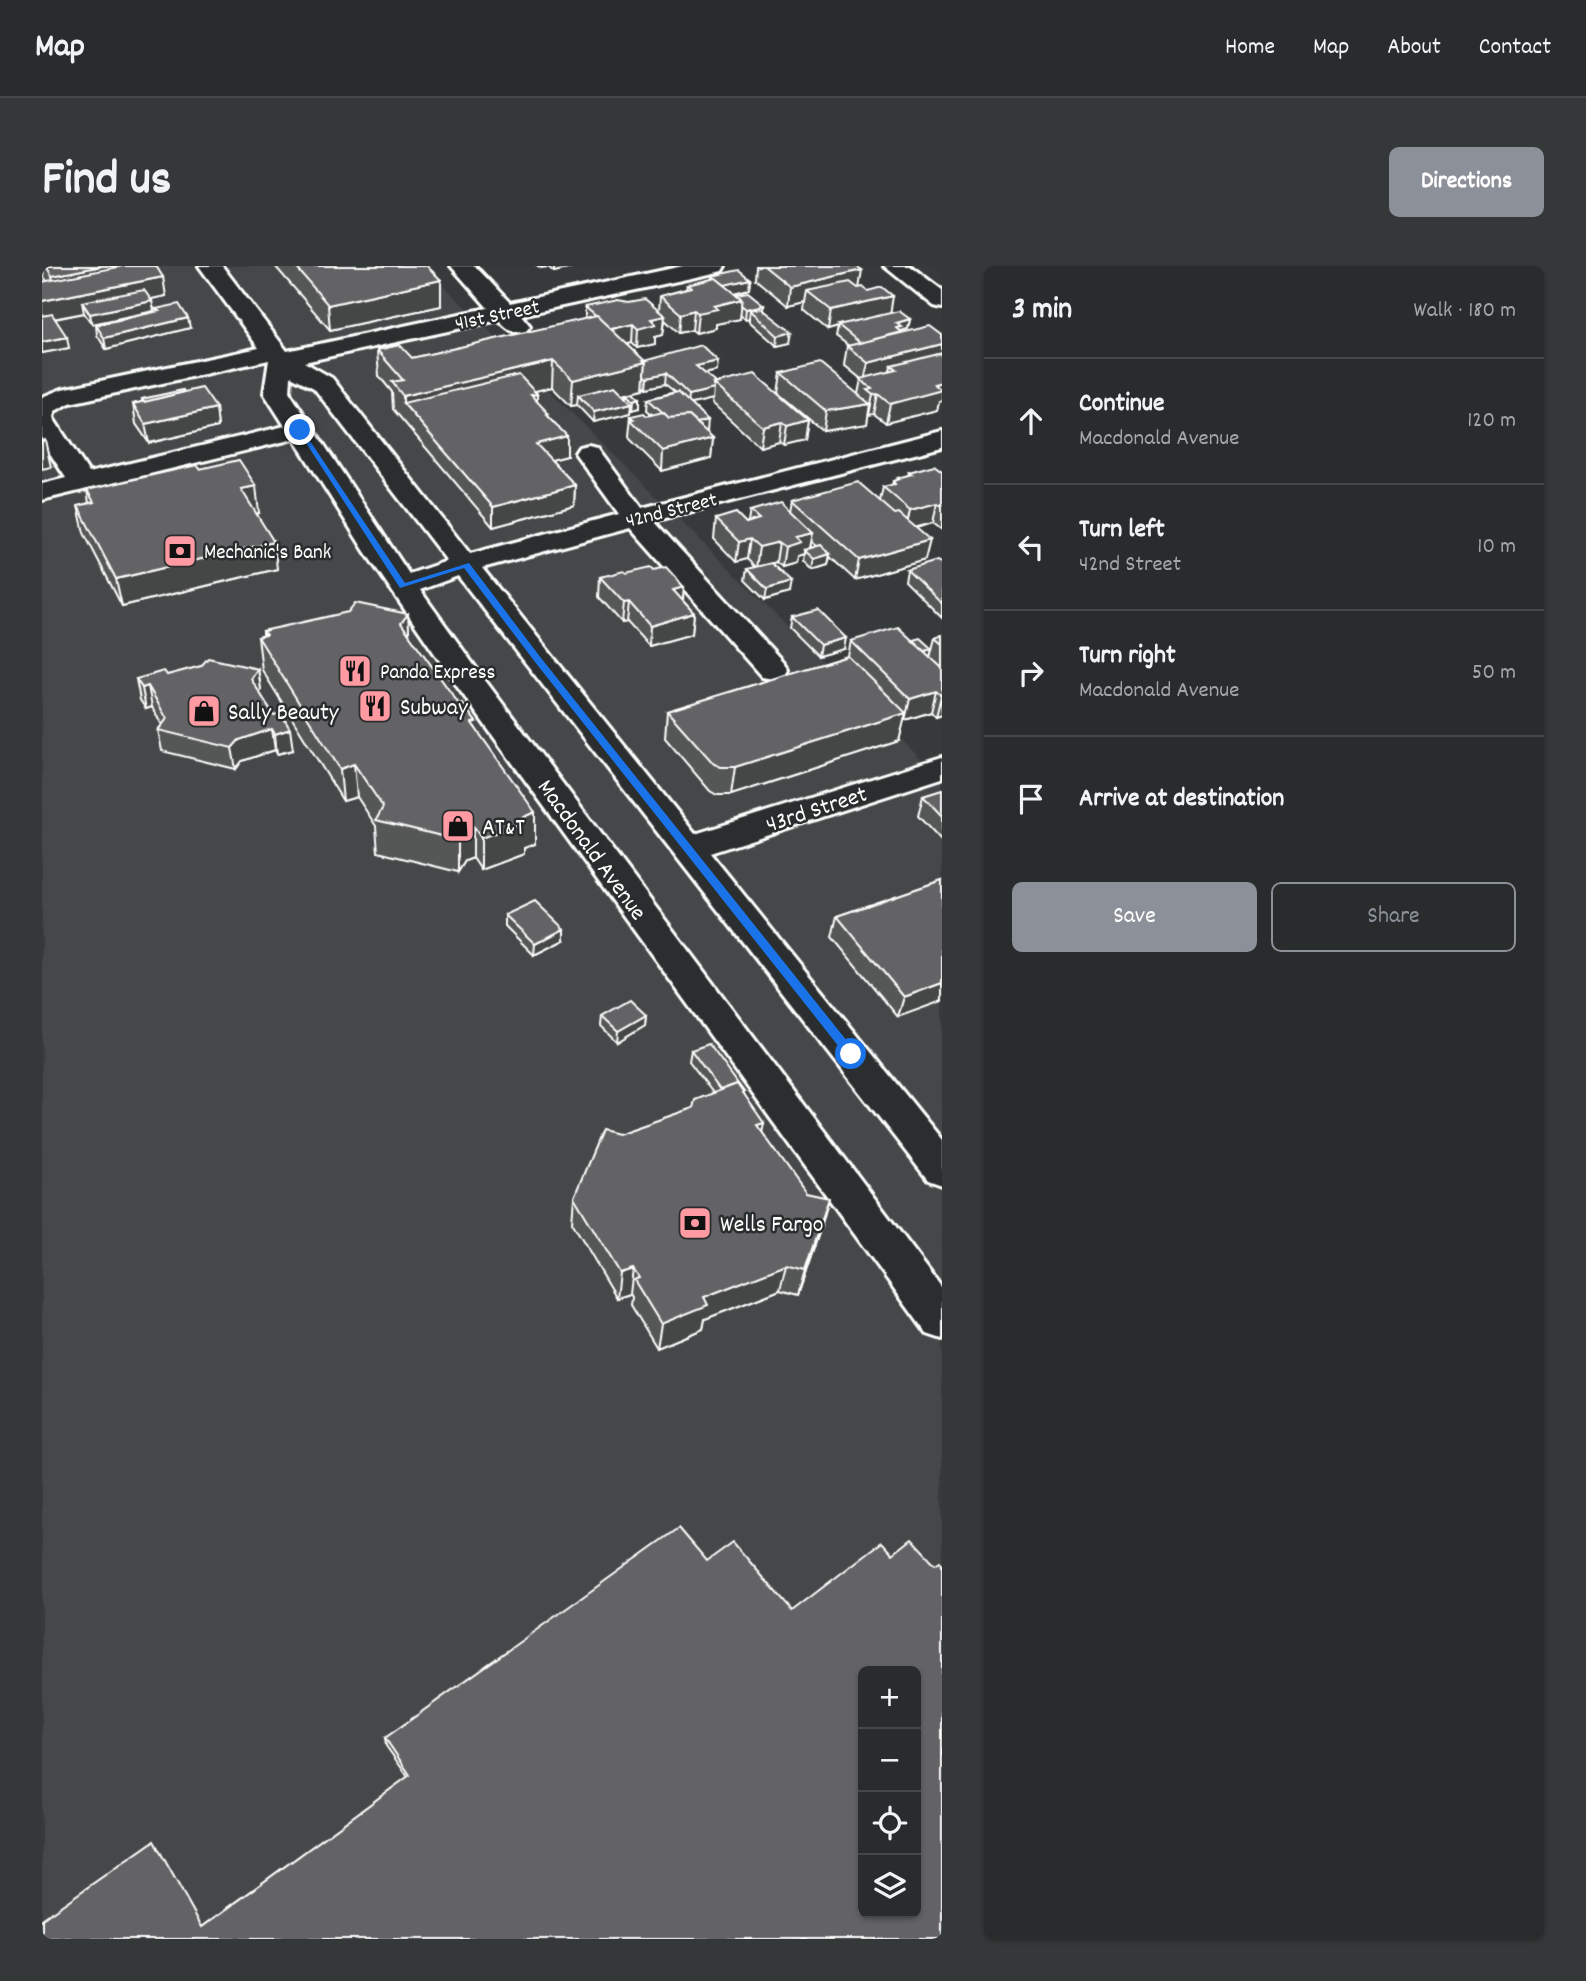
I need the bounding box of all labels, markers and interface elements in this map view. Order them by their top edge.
text: Map [35,25,85,72]
text: Home [1225,31,1275,65]
text: Map [1313,31,1349,65]
text: About [1387,31,1441,65]
text: Contact [1479,31,1551,65]
text: Find us [42,147,171,217]
button: Directions [1389,147,1544,217]
text: 3 min [1012,290,1072,333]
street label: 41st Street [453,293,543,341]
text: Walk · 180 m [1413,295,1516,328]
text: Continue [1079,386,1164,423]
icon: ahead [1012,402,1050,440]
text: 120 m [1467,405,1516,438]
route end [284,414,315,445]
text: Macdonald Avenue [1079,423,1239,456]
street label: 42nd Street [623,486,721,538]
text: Turn left [1079,512,1165,549]
icon: left [1012,528,1050,566]
text: 10 m [1477,531,1516,564]
bank icon: Mechanic's Bank [161,532,199,570]
place label: Mechanic's Bank [204,539,331,569]
text: 42nd Street [1079,549,1181,582]
text: Turn right [1079,638,1176,675]
restaurant icon: Panda Express [336,652,374,690]
icon: right [1012,654,1050,692]
text: 50 m [1472,657,1516,690]
place label: Panda Express [380,659,495,689]
text: Macdonald Avenue [1079,675,1239,708]
restaurant icon: Subway [356,687,394,725]
shop icon: Sally Beauty [185,692,223,730]
place label: Subway [400,692,469,726]
place label: Sally Beauty [228,697,340,731]
street label: Macdonald Avenue [528,773,654,928]
street label: 43rd Street [762,778,872,843]
icon: arrive [1012,780,1050,818]
text: Arrive at destination [1079,781,1284,818]
shop icon: AT&T [439,807,477,845]
place label: AT&T [482,812,525,846]
button: Save [1012,882,1257,952]
button: Share [1271,882,1516,952]
route start [835,1038,866,1069]
bank icon: Wells Fargo [676,1204,714,1242]
place label: Wells Fargo [720,1209,823,1243]
map controls [858,1666,921,1918]
button: + [858,1666,921,1729]
button: − [858,1729,921,1792]
button: locate [858,1792,921,1855]
button: layers [858,1855,921,1918]

